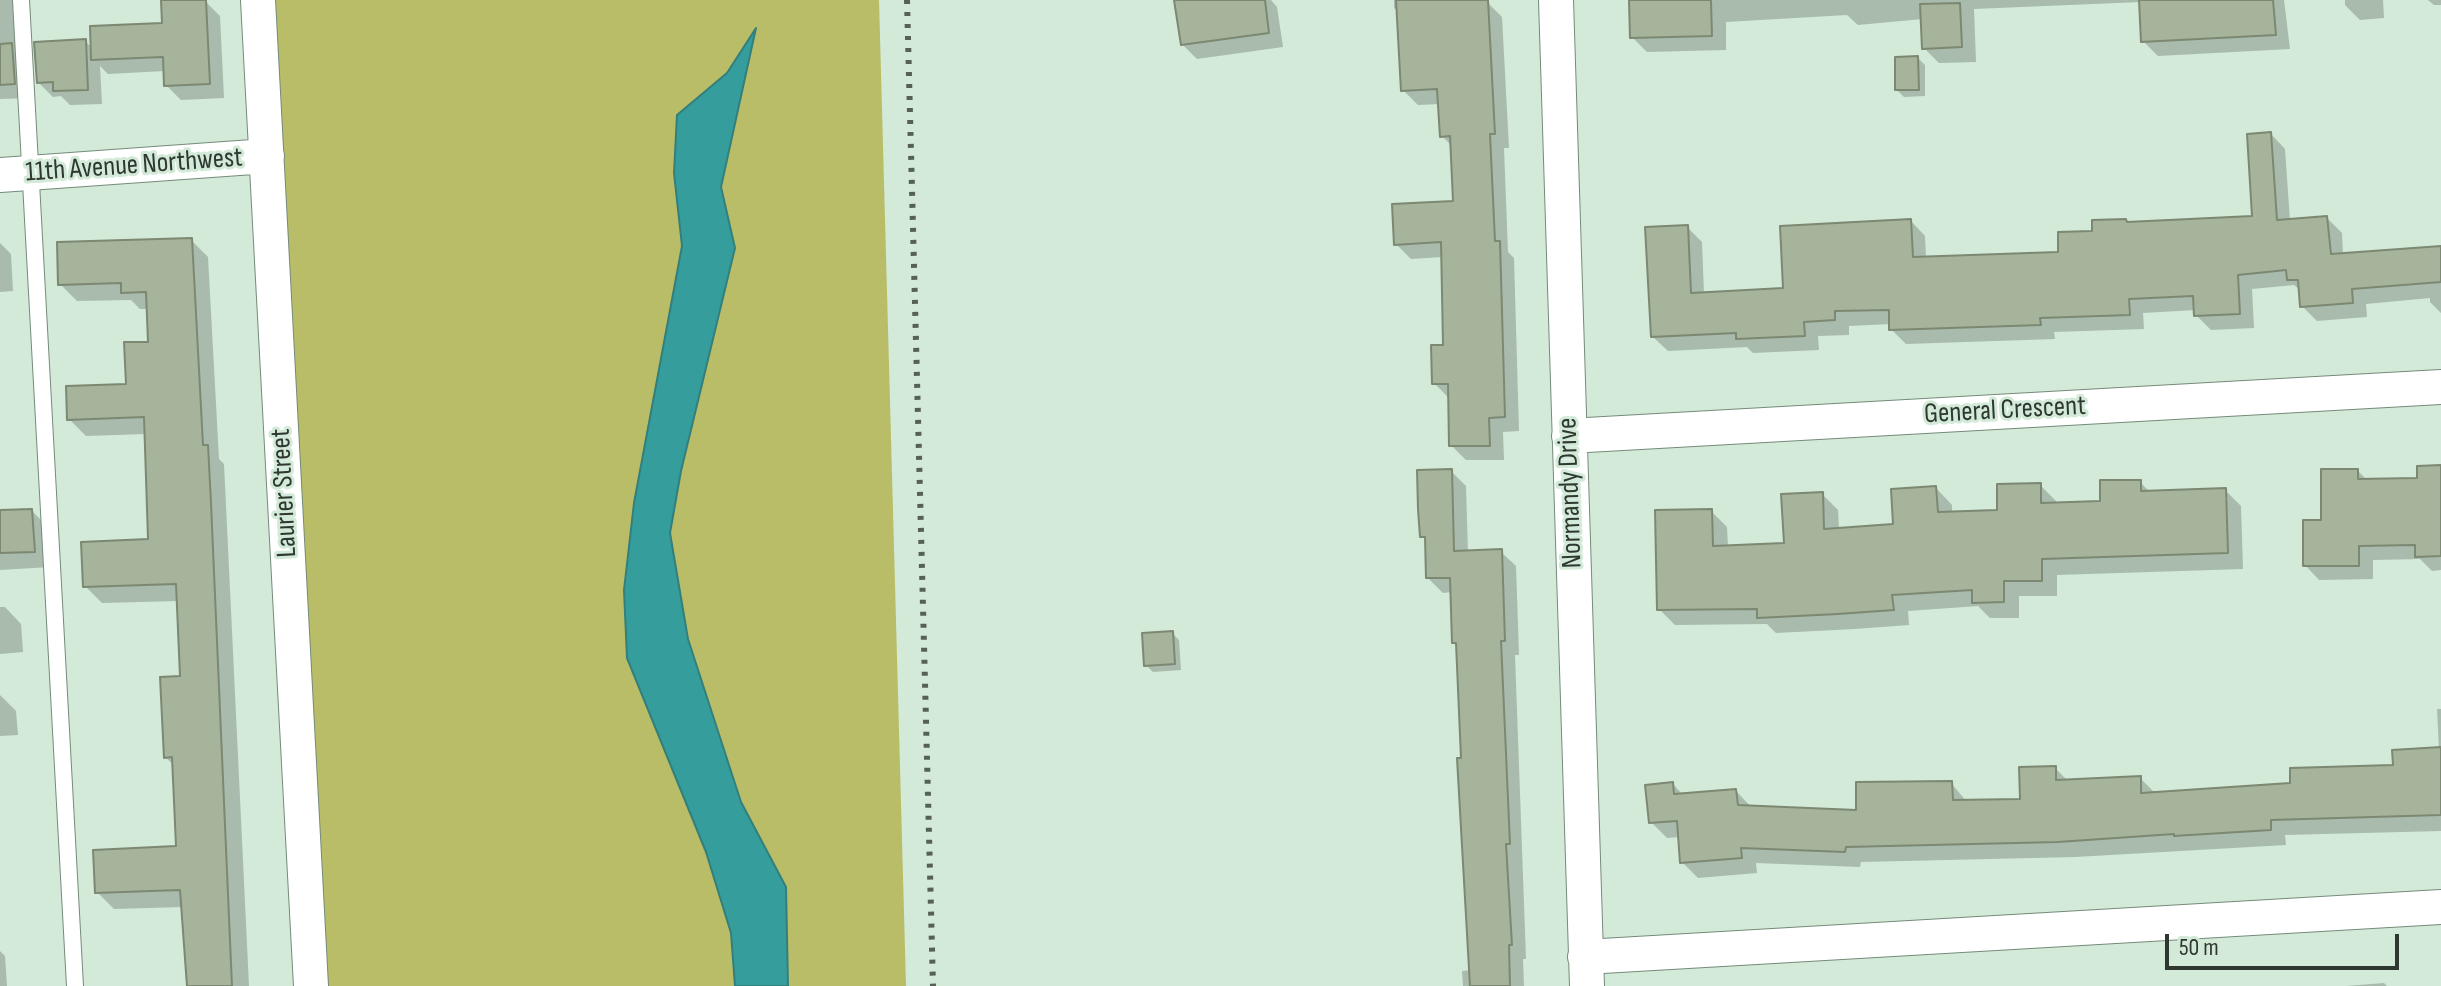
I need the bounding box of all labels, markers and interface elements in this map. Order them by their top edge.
street label: 11th Avenue Northwest [24,142,244,190]
street label: General Crescent [1923,390,2087,432]
street label: Normandy Drive [1552,417,1590,569]
street label: Laurier Street [265,428,305,558]
scale bar [2169,918,2403,968]
text: 50 m [2179,933,2219,962]

